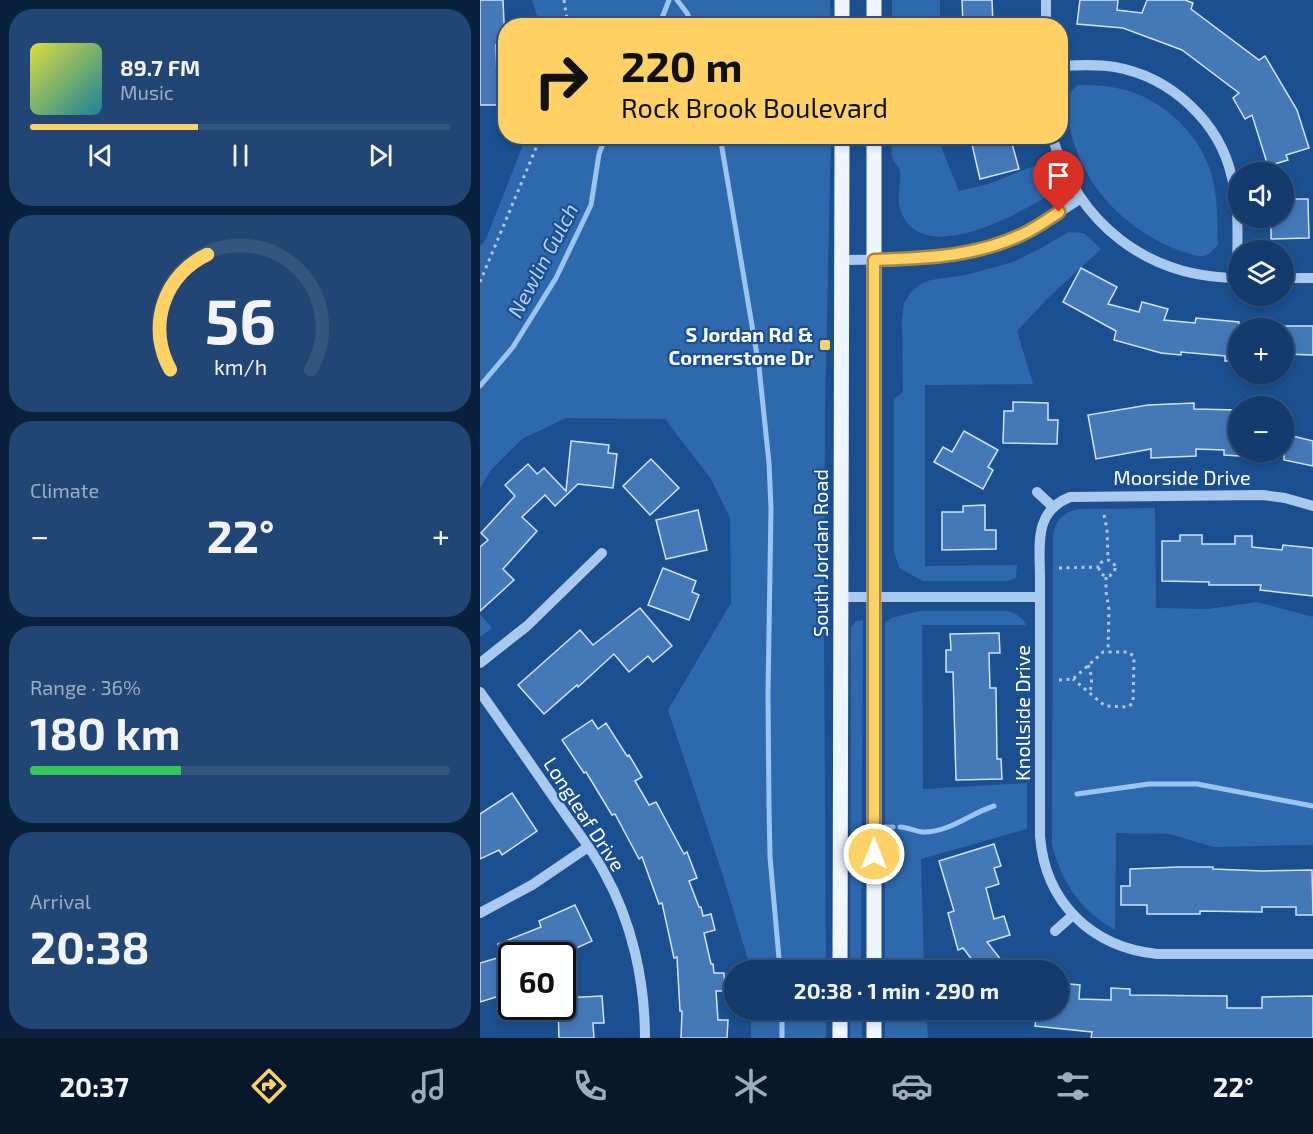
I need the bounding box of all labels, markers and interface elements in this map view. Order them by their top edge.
text: 220 m [621,40,742,90]
icon: right [522,42,600,120]
text: 89.7 FM [120,54,200,80]
text: Music [120,80,174,104]
text: Rock Brook Boulevard [621,91,888,123]
icon: previous [84,139,117,172]
icon: pause [224,139,257,172]
icon: next [364,139,397,172]
pin [1033,150,1084,212]
icon: arrive [1042,159,1075,192]
map controls [1228,162,1294,462]
button: sound [1228,162,1294,228]
water label: Newlin Gulch [502,199,582,321]
button: layers [1228,240,1294,306]
text: 56 [204,282,276,357]
button: + [1228,318,1294,384]
place label: S Jordan Rd & Cornerstone Dr [669,322,813,369]
marker: S Jordan Rd & Cornerstone Dr [818,338,832,352]
text: km/h [213,355,267,380]
button: − [1228,396,1294,462]
street label: Moorside Drive [1113,465,1251,489]
street label: South Jordan Road [808,469,832,637]
text: Climate [30,478,99,502]
text: 22° [207,508,274,562]
text: − [30,515,49,555]
text: + [432,515,450,555]
street label: Knollside Drive [1010,645,1034,781]
text: Range · 36% [30,675,141,699]
text: 180 km [30,705,180,759]
street label: Longleaf Drive [539,752,631,876]
position arrow [842,822,906,886]
text: Arrival [30,889,91,913]
text: 20:38 [30,919,150,973]
speed limit sign: 60 [498,942,576,1020]
text: 20:38 · 1 min · 290 m [794,977,999,1003]
icon: directions [248,1065,290,1107]
icon: music [408,1065,450,1107]
icon: phone [569,1065,611,1107]
icon: climate [730,1065,772,1107]
icon: car [891,1065,933,1107]
icon: filters [1052,1065,1094,1107]
text: 20:37 [59,1070,129,1102]
text: 22° [1213,1070,1253,1102]

